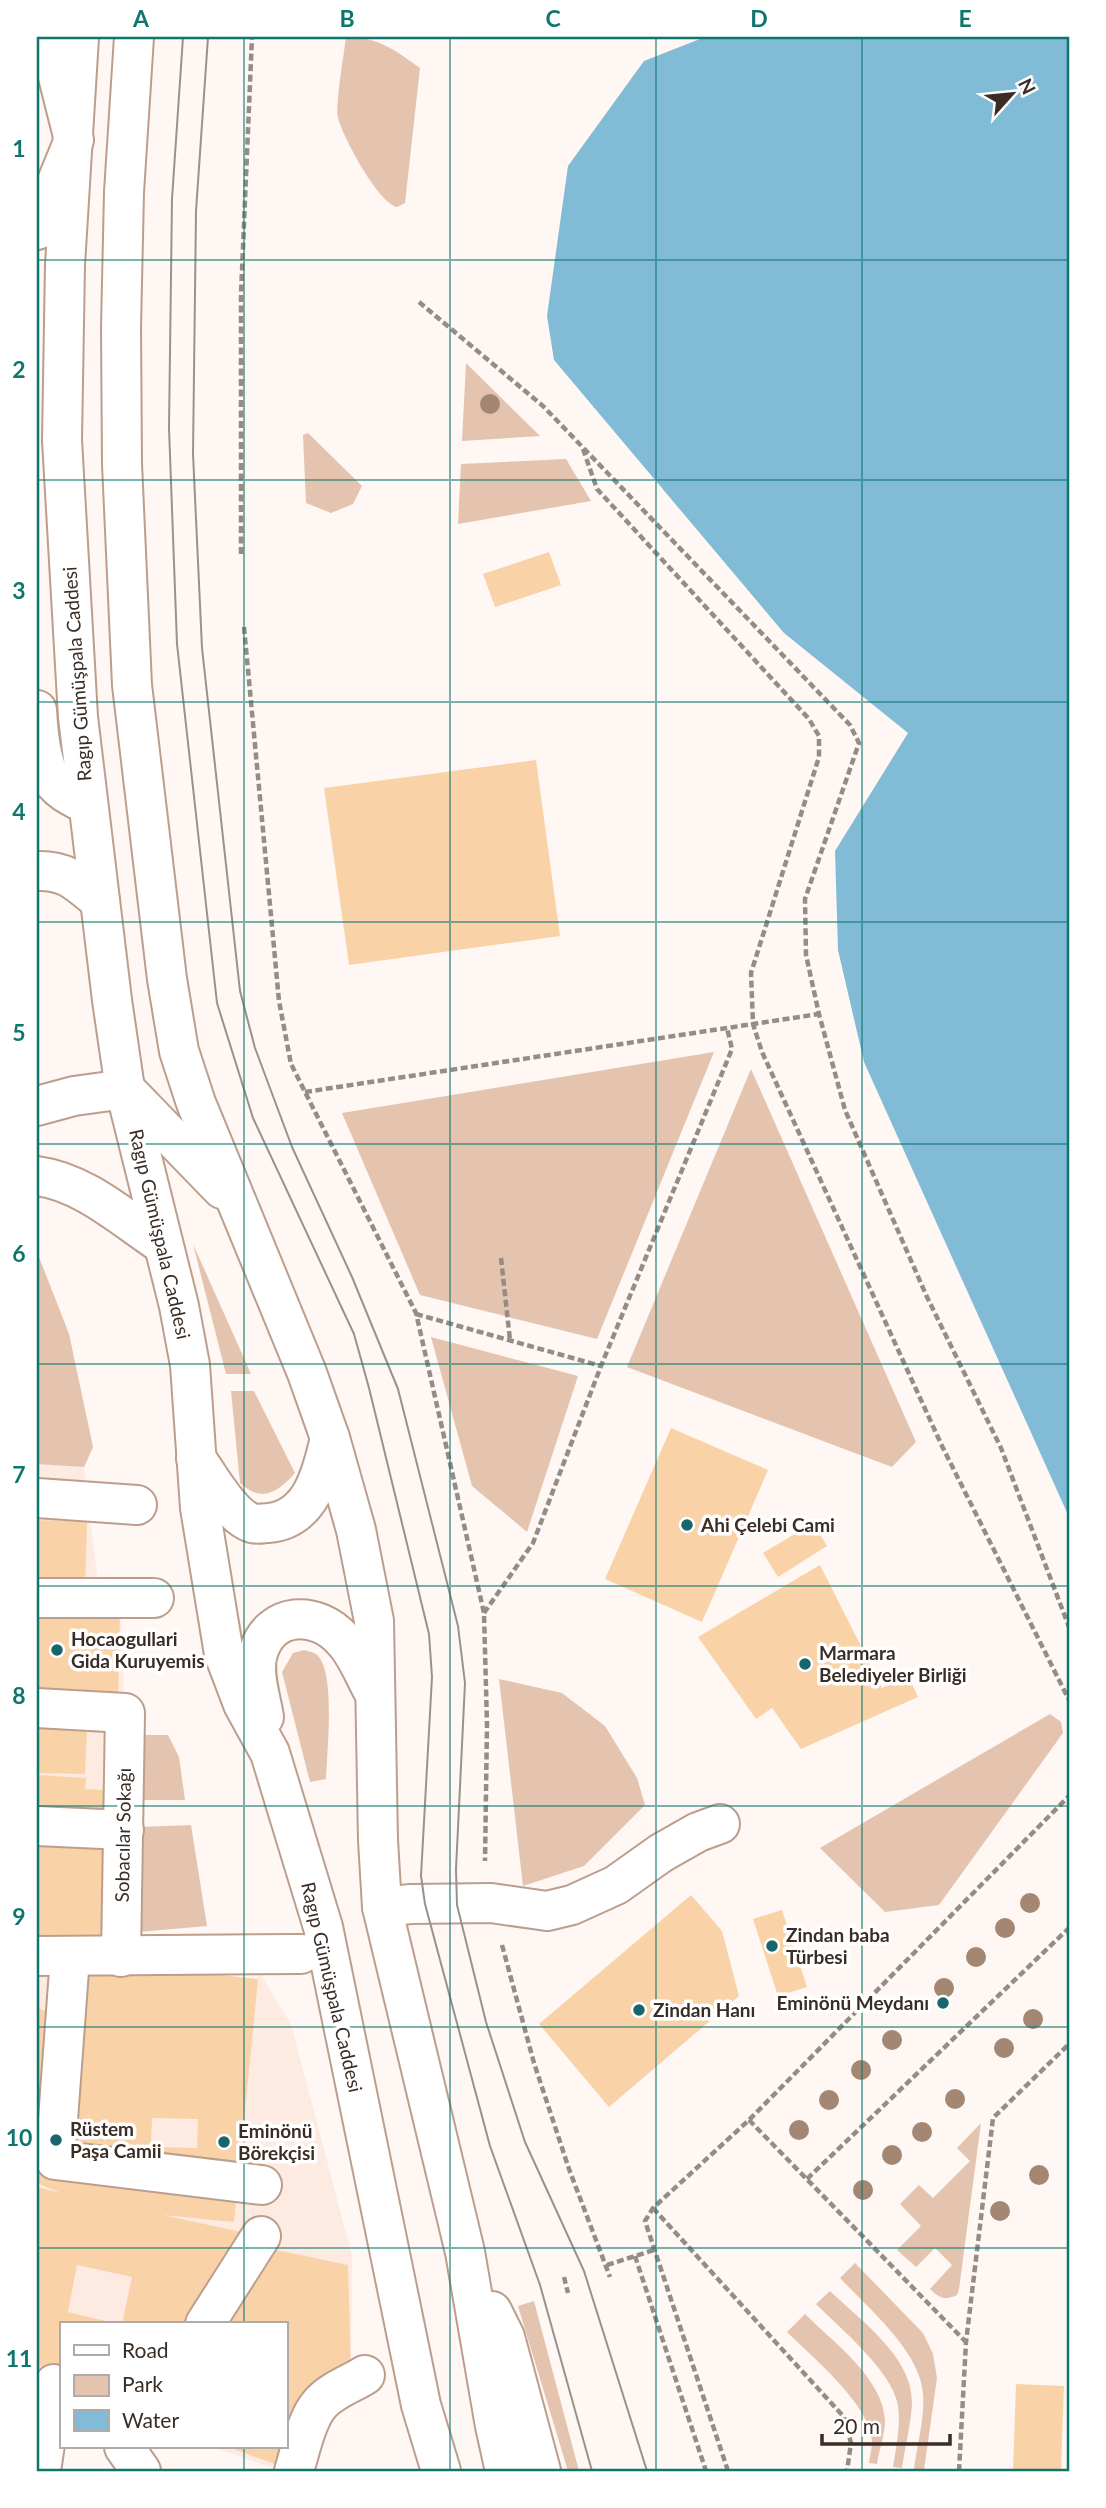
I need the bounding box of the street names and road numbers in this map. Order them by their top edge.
street label: Ragıp Gümüşpala Caddesi [58,566,95,782]
street label: Ragıp Gümüşpala Caddesi [125,1127,196,1341]
street label: Sobacılar Sokağı [110,1767,135,1902]
street label: Ragıp Gümüşpala Caddesi [297,1880,368,2094]

